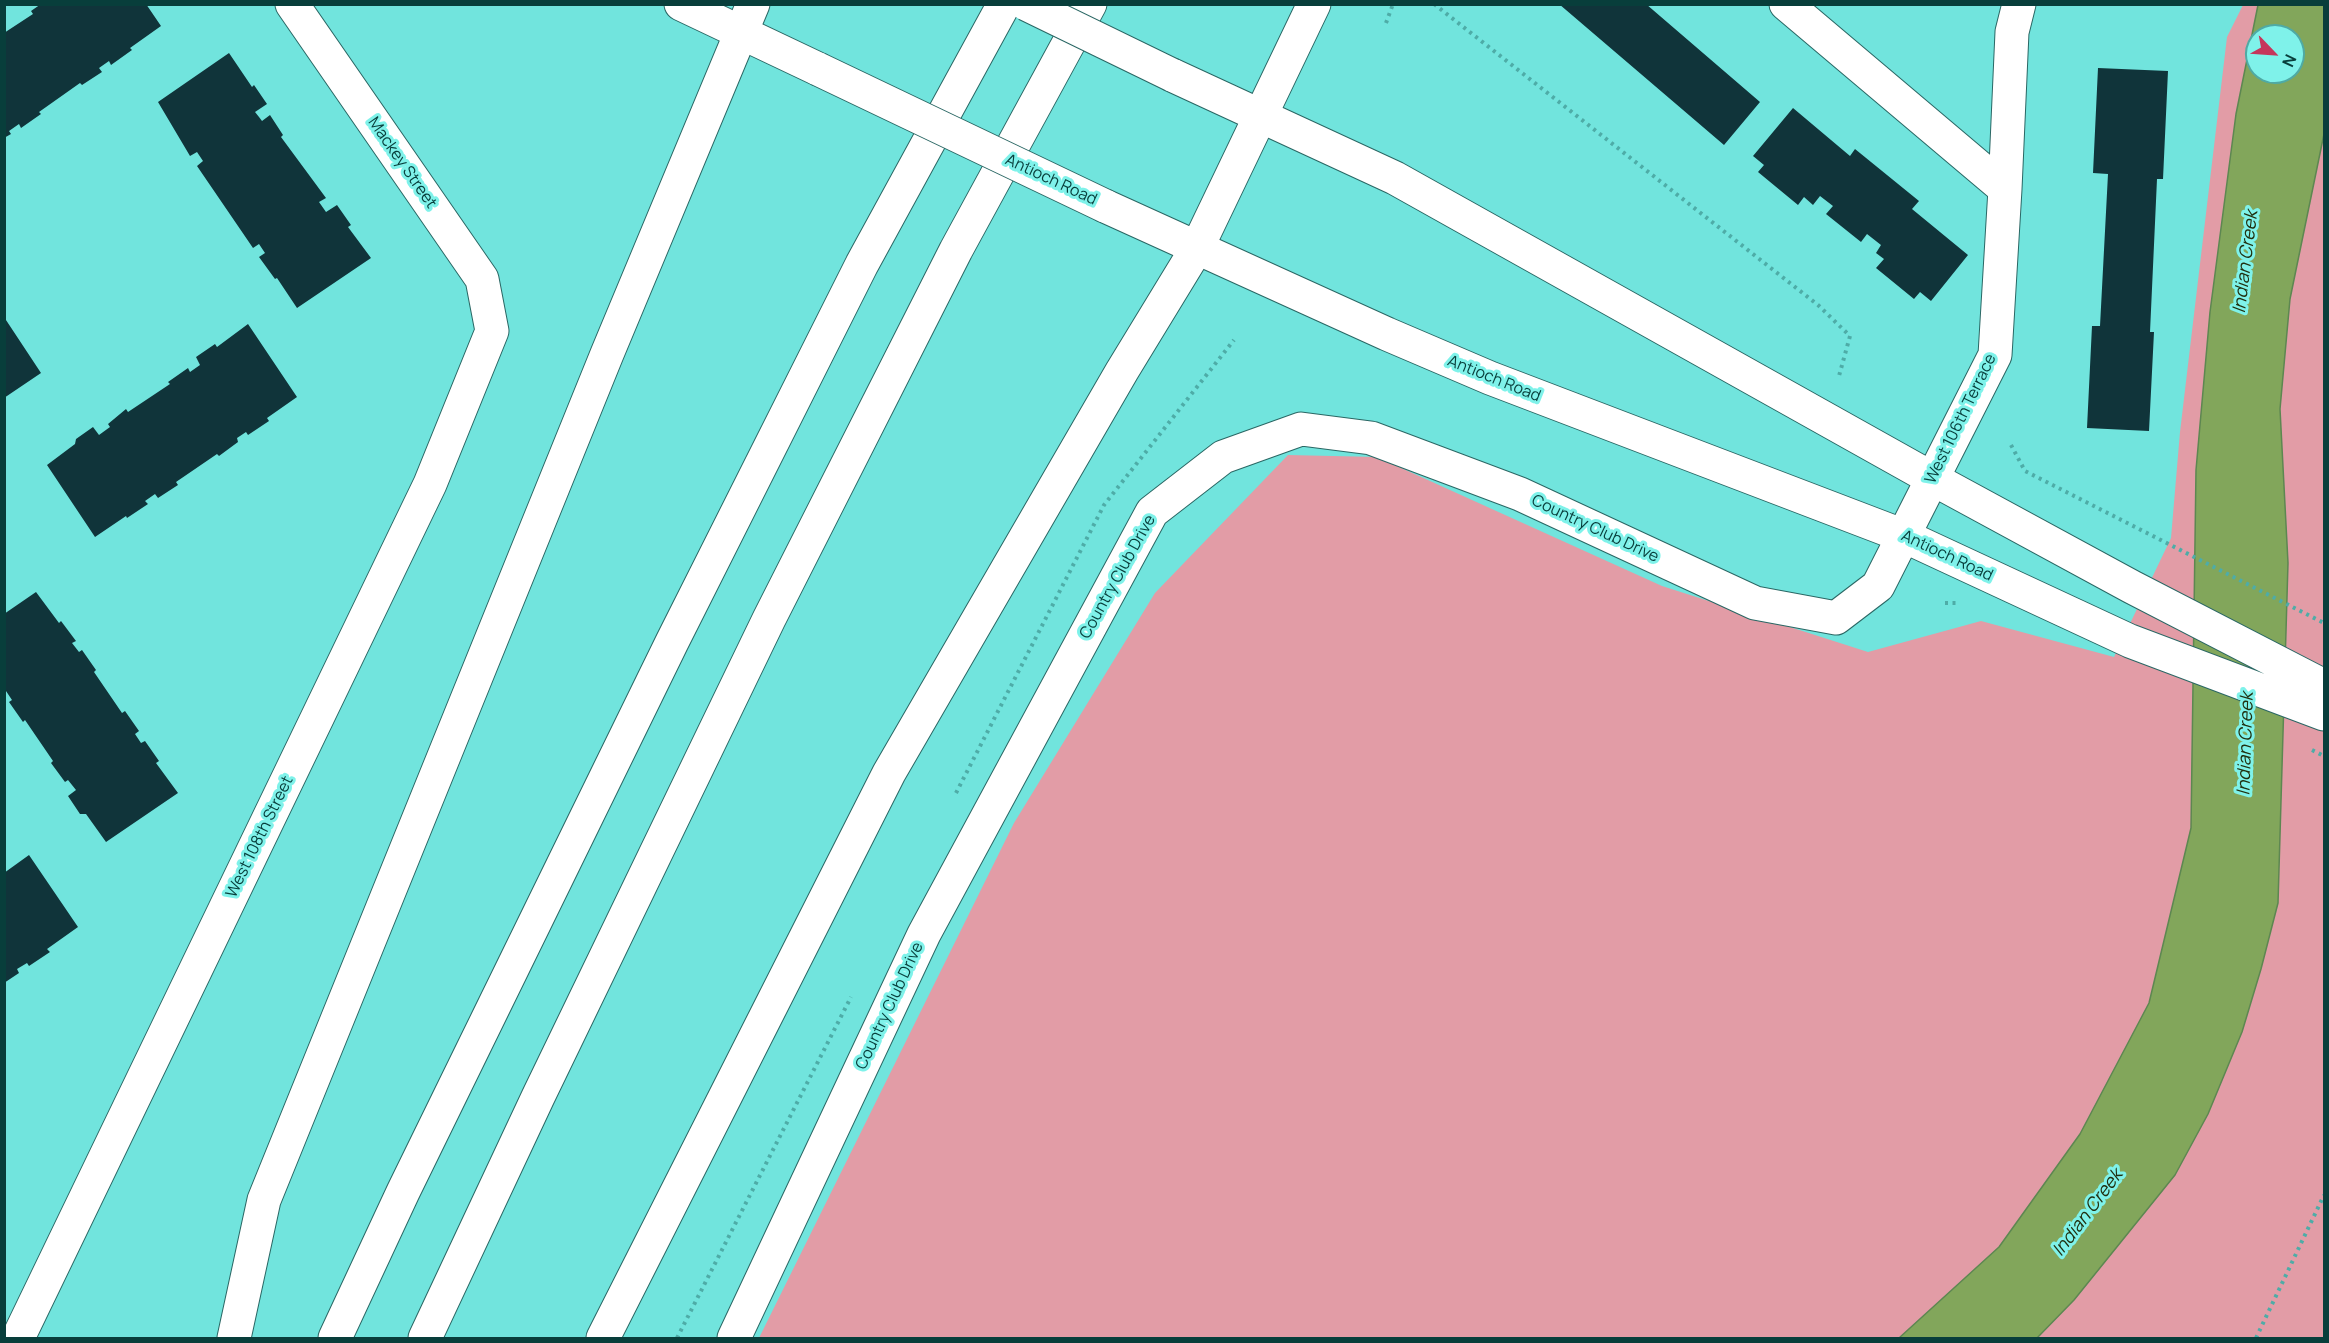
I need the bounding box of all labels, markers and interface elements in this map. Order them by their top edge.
north arrow [2245,24,2305,84]
text: N [2277,51,2302,71]
street label: Mackey Street [364,114,440,212]
street label: Antioch Road [1002,150,1100,210]
water label: Indian Creek [2229,209,2263,315]
street label: West 106th Terrace [1921,351,2001,487]
street label: Antioch Road [1445,352,1543,406]
street label: Country Club Drive [1528,491,1662,567]
street label: Country Club Drive [1076,512,1160,642]
street label: Antioch Road [1898,526,1996,586]
water label: Indian Creek [2233,692,2259,796]
street label: West 108th Street [222,773,298,901]
street label: Country Club Drive [852,939,928,1073]
water label: Indian Creek [2048,1165,2128,1261]

